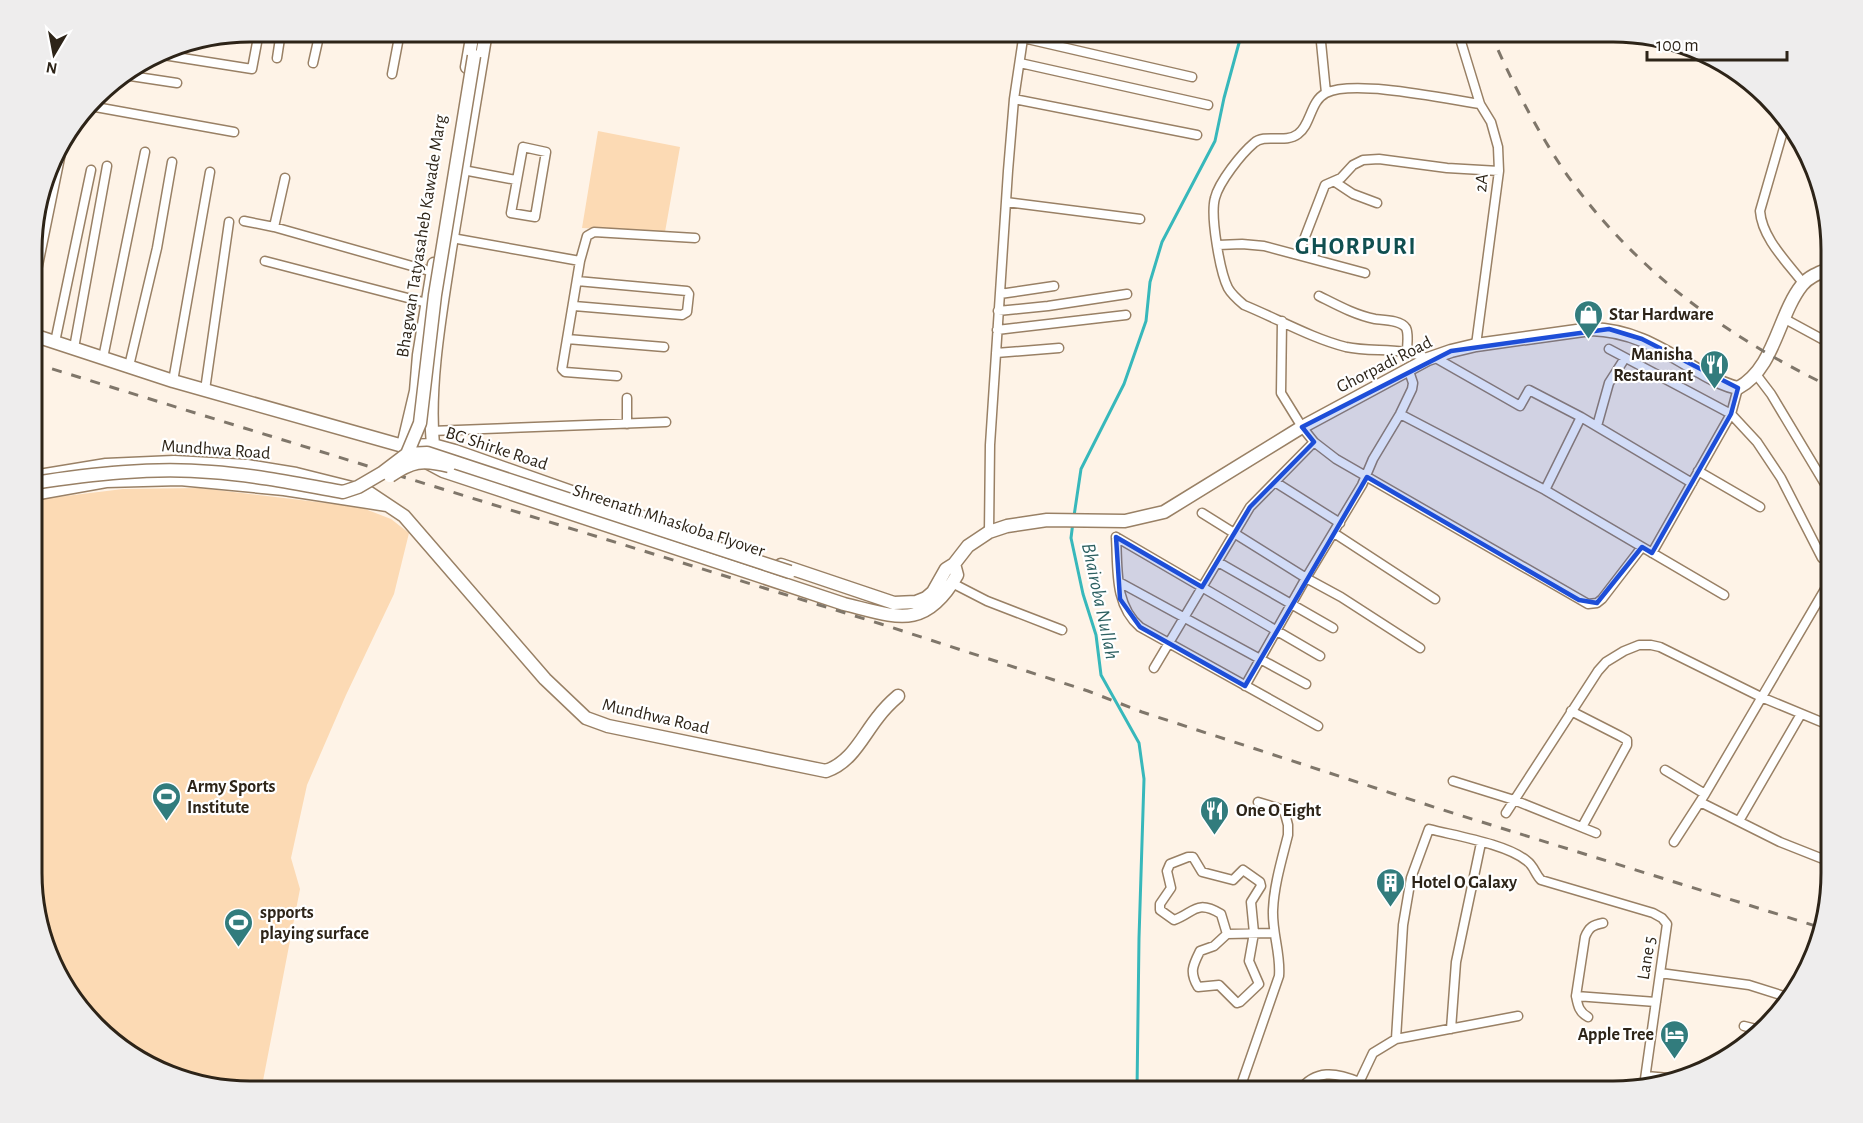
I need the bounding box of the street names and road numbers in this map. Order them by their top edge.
street label: Bhagwan Tatyasaheb Kawade Marg [394,113,450,359]
street label: 2A [1472,172,1492,193]
street label: Ghorpadi Road [1334,333,1435,397]
street label: BG Shirke Road [443,424,550,474]
street label: Mundhwa Road [161,437,271,463]
street label: Shreenath Mhaskoba Flyover [570,481,767,561]
street label: Mundhwa Road [600,696,711,738]
street label: Lane 5 [1635,935,1659,981]

